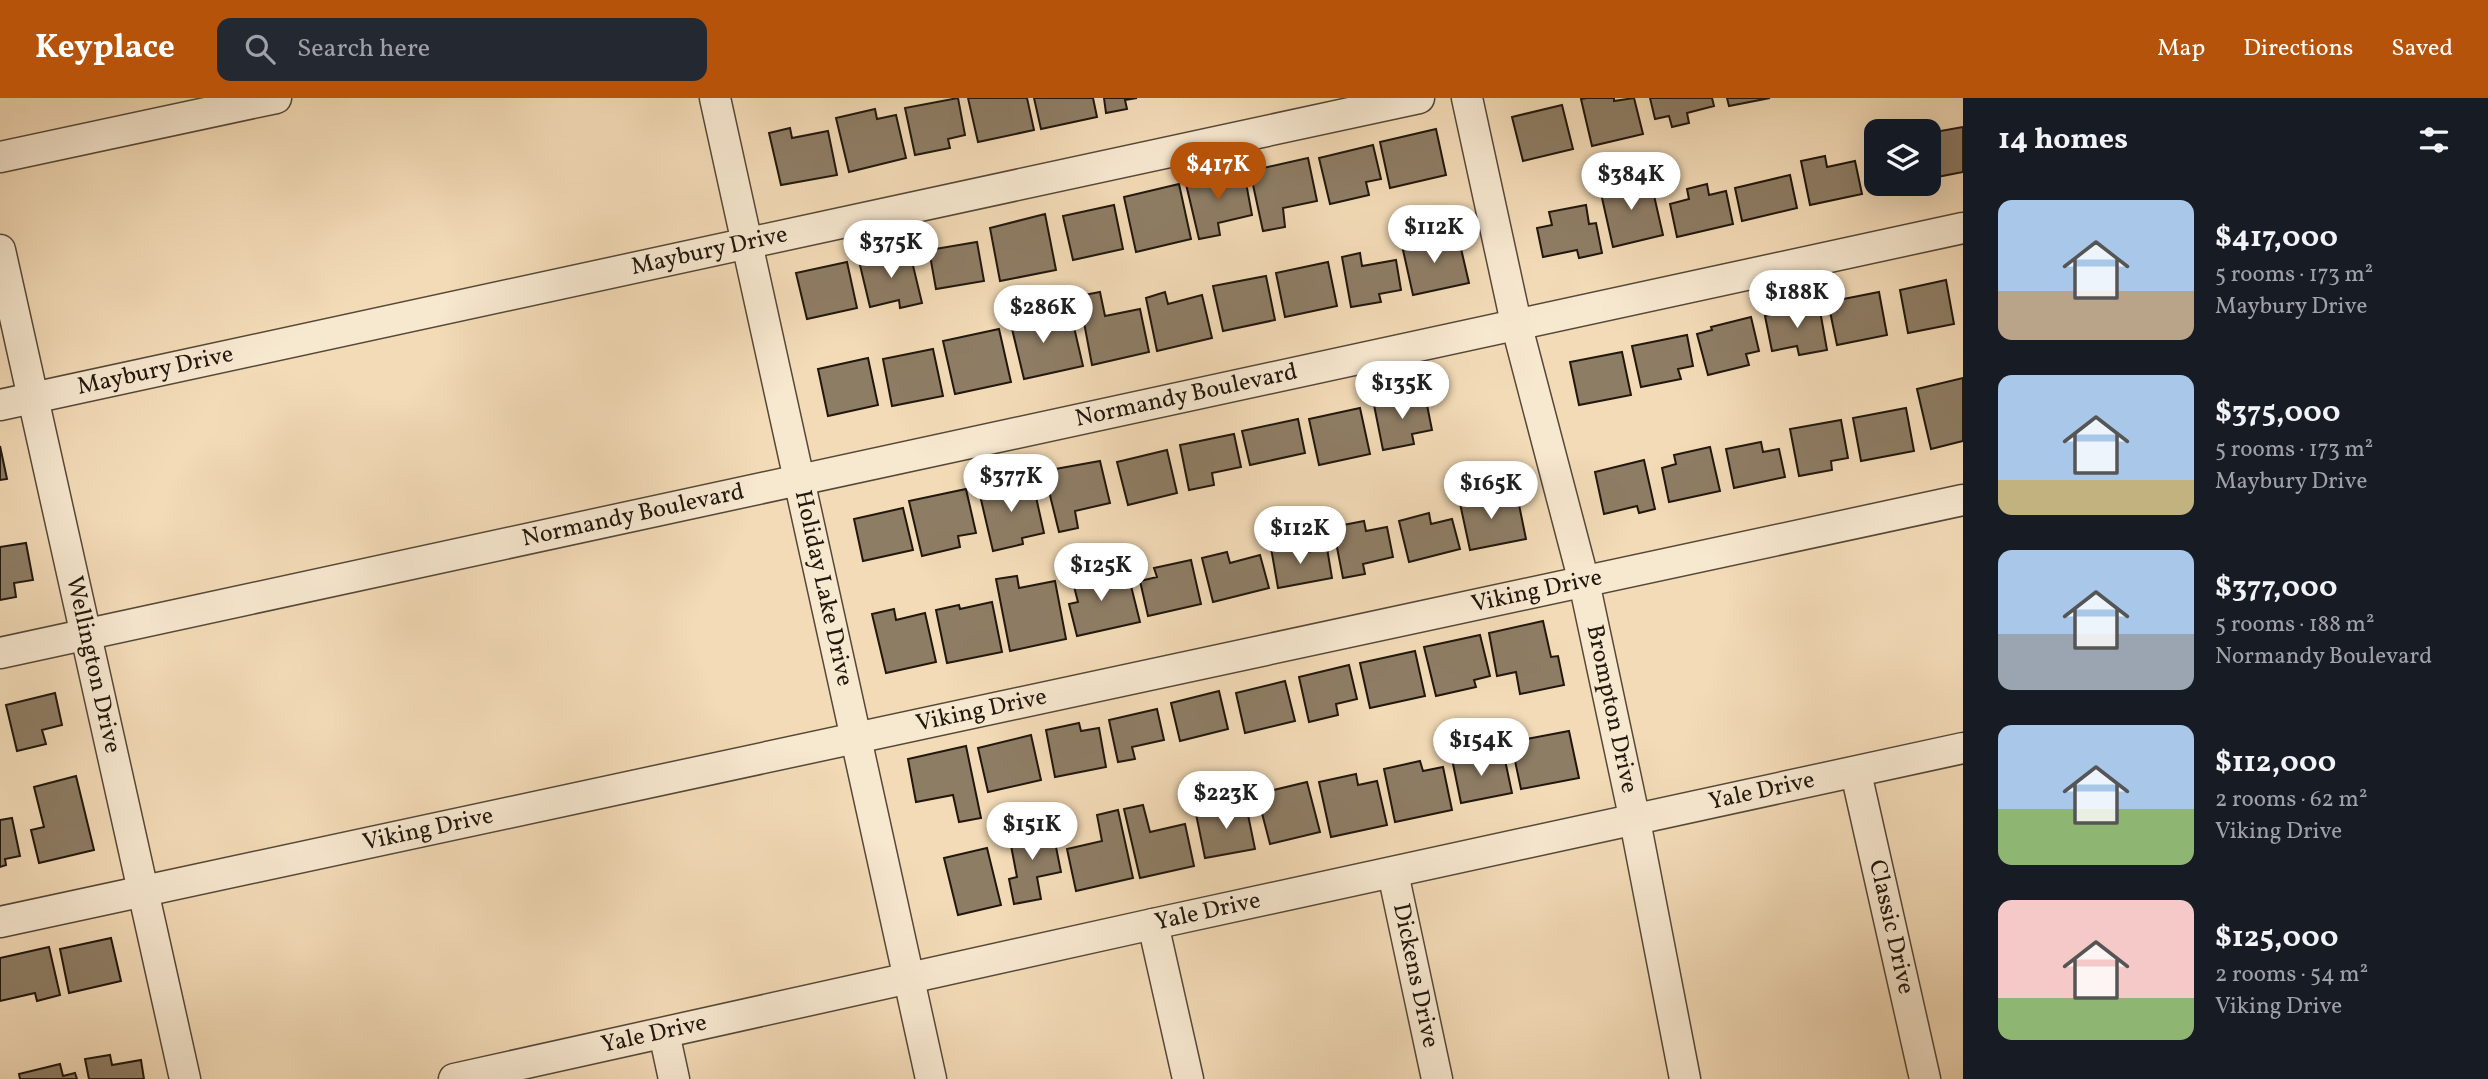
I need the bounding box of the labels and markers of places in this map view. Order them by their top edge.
pin: $417K [1169,142,1267,202]
pin: $384K [1582,152,1680,212]
pin: $112K [1385,206,1483,265]
pin: $375K [842,220,940,280]
pin: $188K [1748,271,1846,330]
pin: $286K [994,286,1092,345]
pin: $135K [1353,362,1451,421]
pin: $377K [962,454,1060,514]
pin: $165K [1442,462,1540,521]
pin: $112K [1251,506,1349,566]
pin: $125K [1052,544,1150,603]
pin: $154K [1432,718,1530,778]
pin: $223K [1177,772,1275,831]
pin: $151K [983,802,1081,862]

